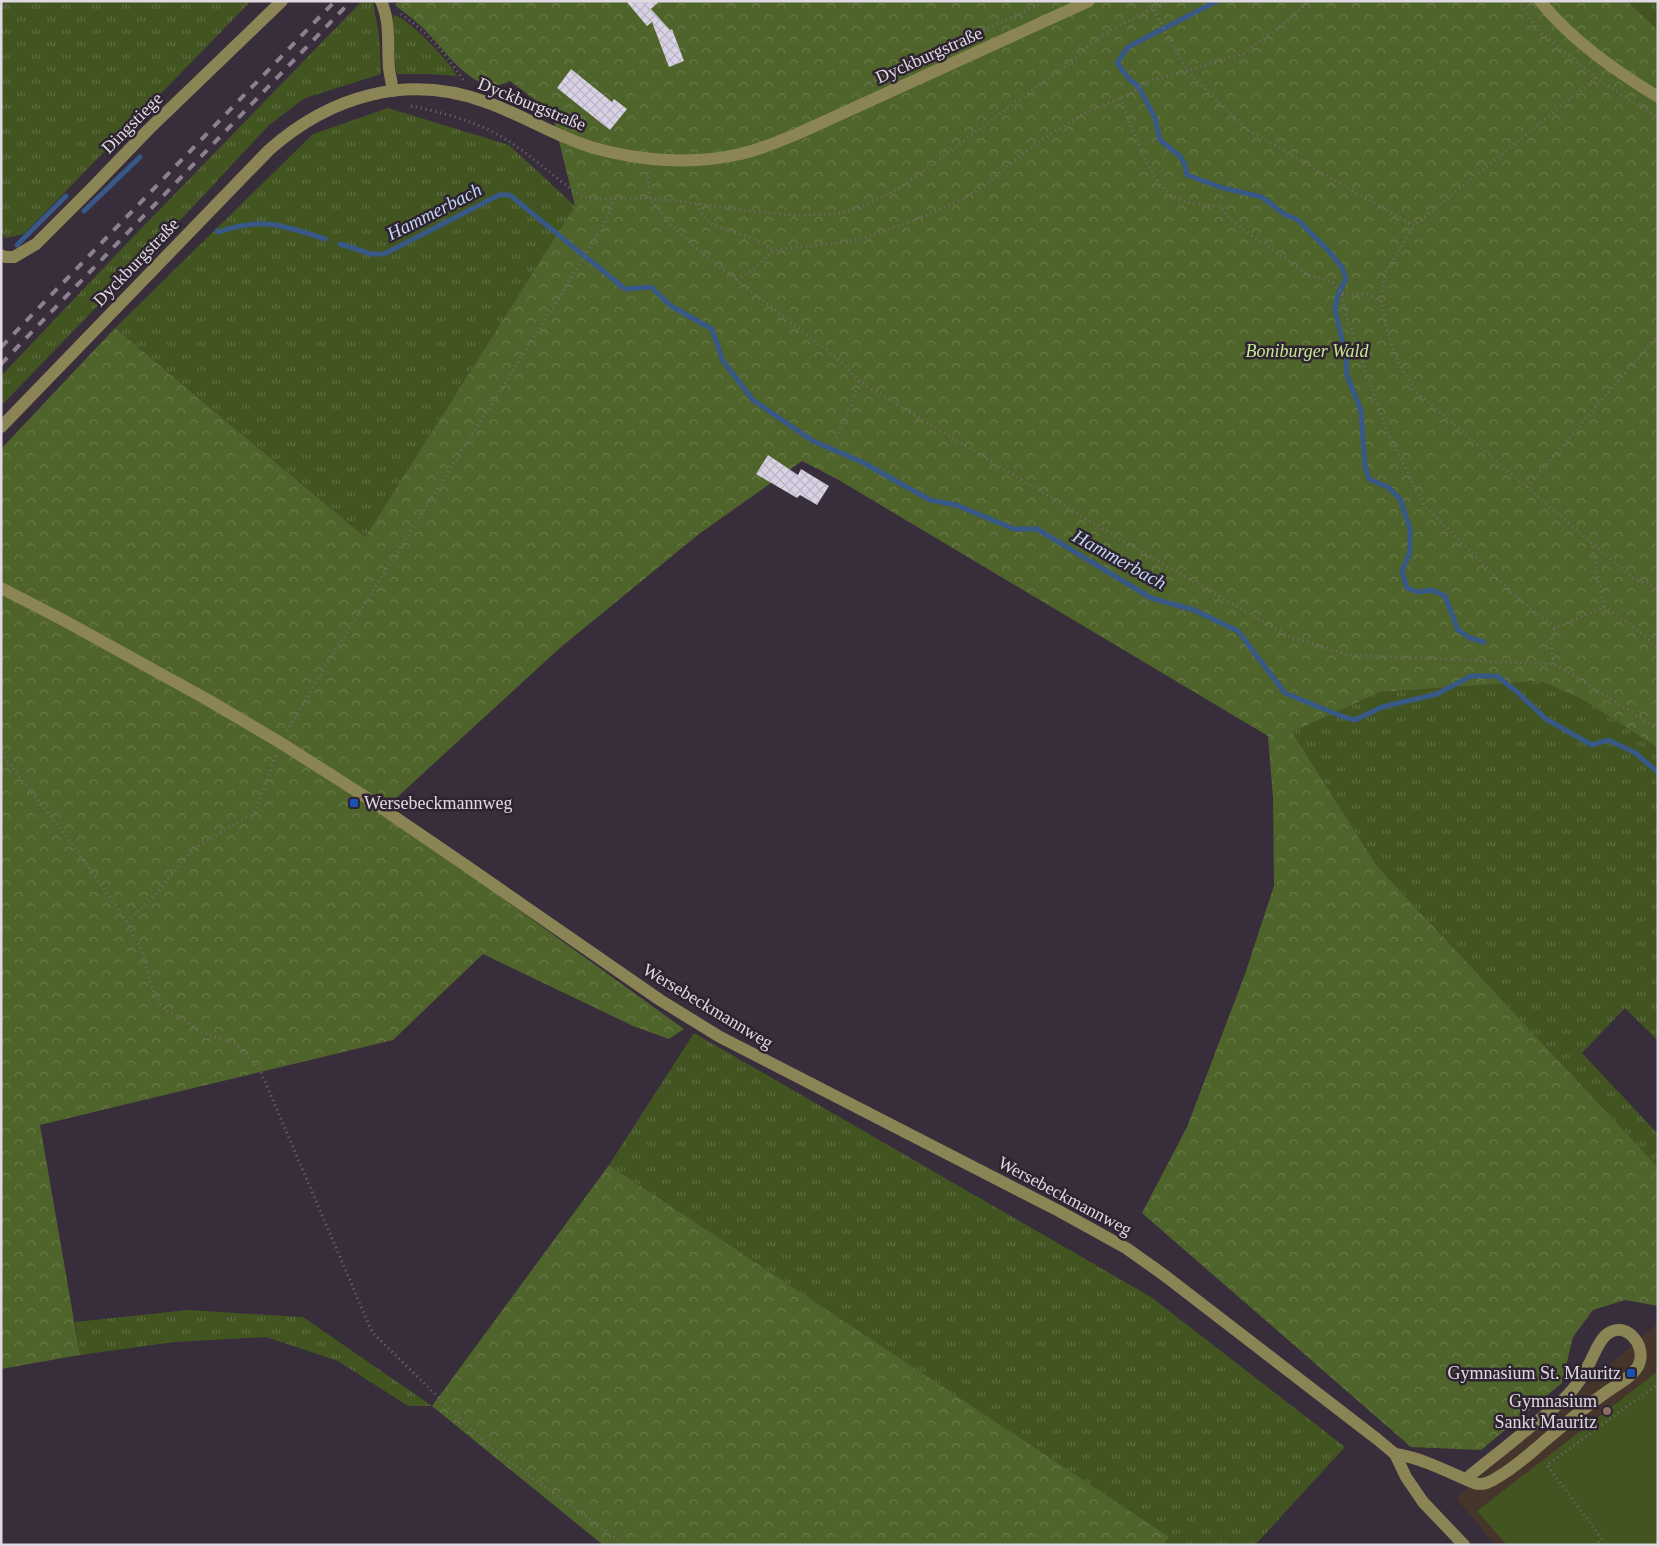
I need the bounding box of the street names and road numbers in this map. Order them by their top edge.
street label: Dyckburgstraße [873,23,985,87]
street label: Dyckburgstraße [475,73,589,135]
street label: Dingstiege [97,88,167,158]
street label: Dyckburgstraße [89,214,183,310]
street label: Wersebeckmannweg [639,959,777,1053]
street label: Wersebeckmannweg [995,1152,1135,1240]

